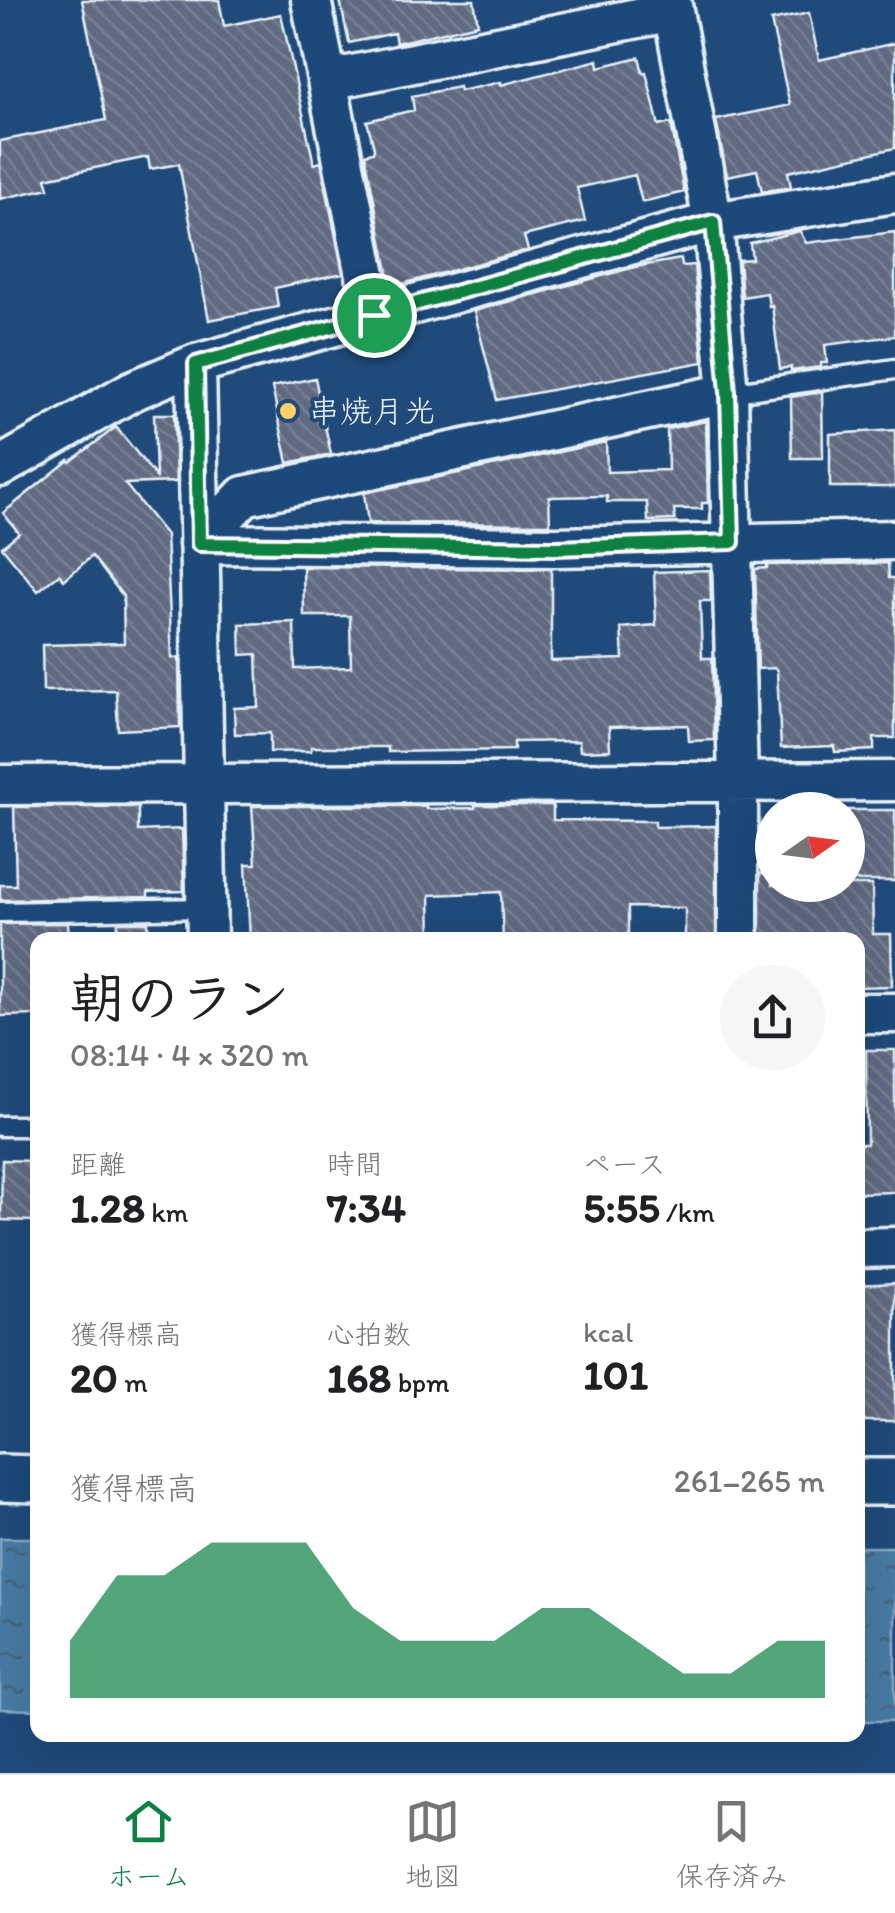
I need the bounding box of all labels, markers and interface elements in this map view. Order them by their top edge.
pin [332,273,417,358]
icon: arrive [347,288,402,343]
place label: 串焼月光 [308,392,436,430]
marker: 串焼月光 [277,400,299,422]
north arrow [755,792,865,902]
map controls [755,792,865,902]
text: 朝のラン [70,965,290,1031]
button: share [720,965,825,1070]
text: 08:14 · 4 × 320 m [70,1036,309,1074]
text: 距離 [70,1147,126,1181]
text: 時間 [327,1147,383,1181]
text: ペース [583,1147,666,1181]
text: 1.28 [70,1182,145,1233]
text: 7:34 [327,1182,406,1233]
text: 5:55 [583,1182,660,1233]
text: km [145,1195,188,1229]
text: /km [660,1195,715,1229]
text: kcal [583,1315,633,1349]
text: 獲得標高 [70,1317,182,1351]
text: 心拍数 [327,1317,411,1351]
text: 101 [583,1349,648,1400]
text: 20 [70,1352,118,1403]
text: 168 [327,1352,391,1403]
text: m [118,1365,148,1399]
text: bpm [391,1365,450,1399]
text: 261–265 m [674,1462,825,1500]
text: 獲得標高 [70,1469,198,1507]
tab: ホーム [107,1794,190,1894]
tab: 地図 [405,1794,461,1894]
tab: 保存済み [676,1794,788,1894]

